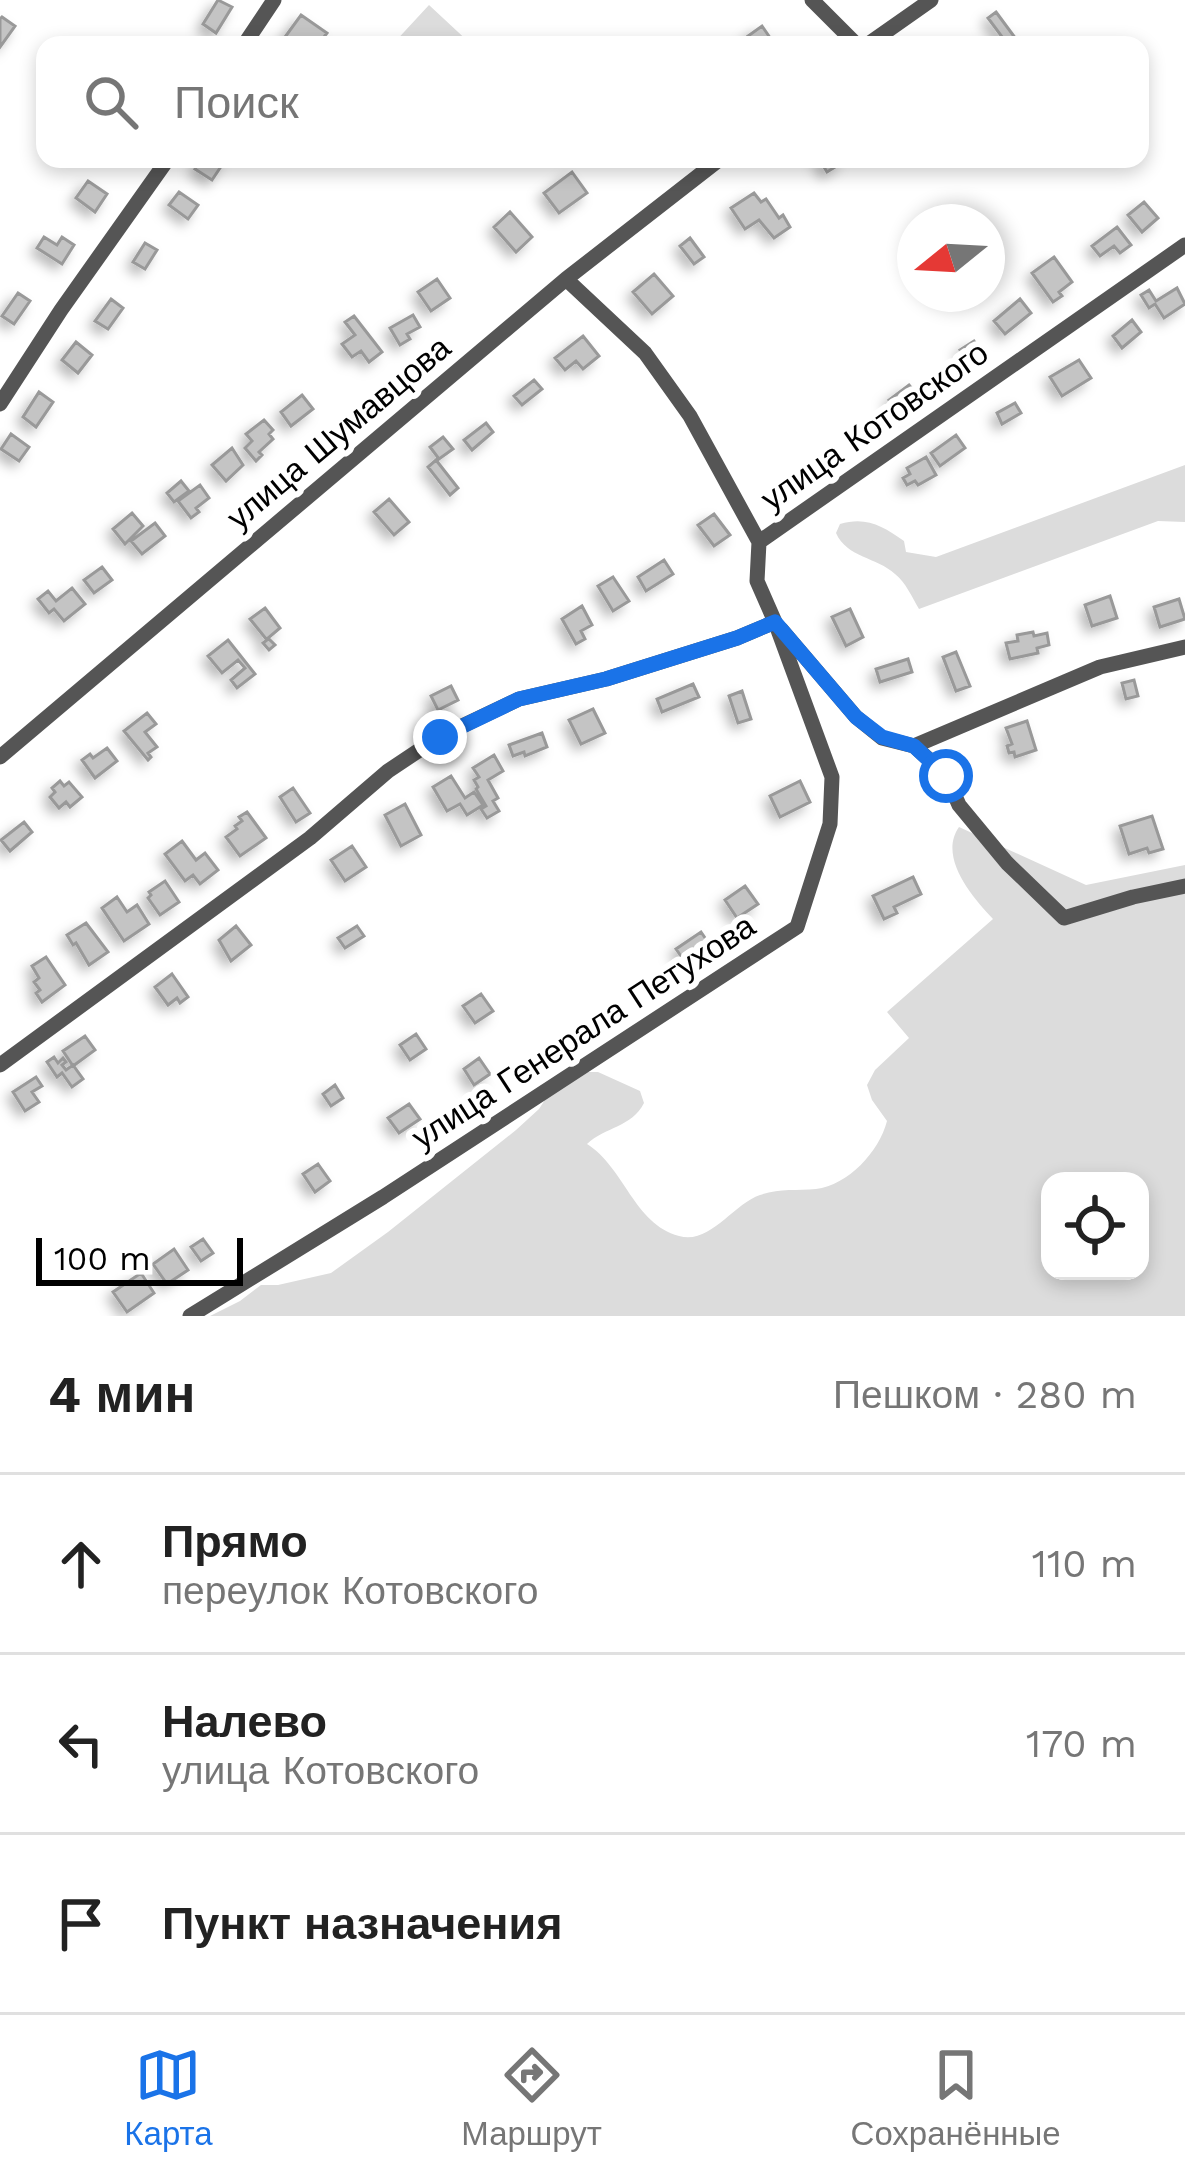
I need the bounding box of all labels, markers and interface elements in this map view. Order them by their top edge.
search box [36,36,1149,168]
icon: search [78,69,144,135]
text: Поиск [174,76,299,129]
north arrow [897,204,1005,312]
street label: улица Шумавцова [219,327,458,537]
street label: улица Котовского [753,332,995,518]
route end [413,710,467,764]
route start [919,749,973,803]
street label: улица Генерала Петухова [404,905,763,1157]
map controls [1041,1172,1149,1280]
button: locate [1041,1172,1149,1280]
scale bar [36,1232,243,1285]
text: 100 m [54,1239,151,1278]
text: 4 мин [48,1365,195,1424]
text: Пешком · 280 m [833,1372,1137,1417]
text: Прямо [162,1515,308,1568]
icon: ahead [48,1531,114,1597]
text: 110 m [1032,1541,1137,1586]
text: переулок Котовского [162,1568,538,1613]
text: Налево [162,1695,327,1748]
icon: left [48,1711,114,1777]
text: 170 m [1026,1721,1137,1766]
text: улица Котовского [162,1748,479,1793]
icon: arrive [48,1891,114,1957]
text: Пункт назначения [162,1897,562,1950]
tab: Карта [124,2042,213,2153]
tab: Маршрут [461,2042,602,2153]
tab: Сохранённые [851,2042,1061,2153]

